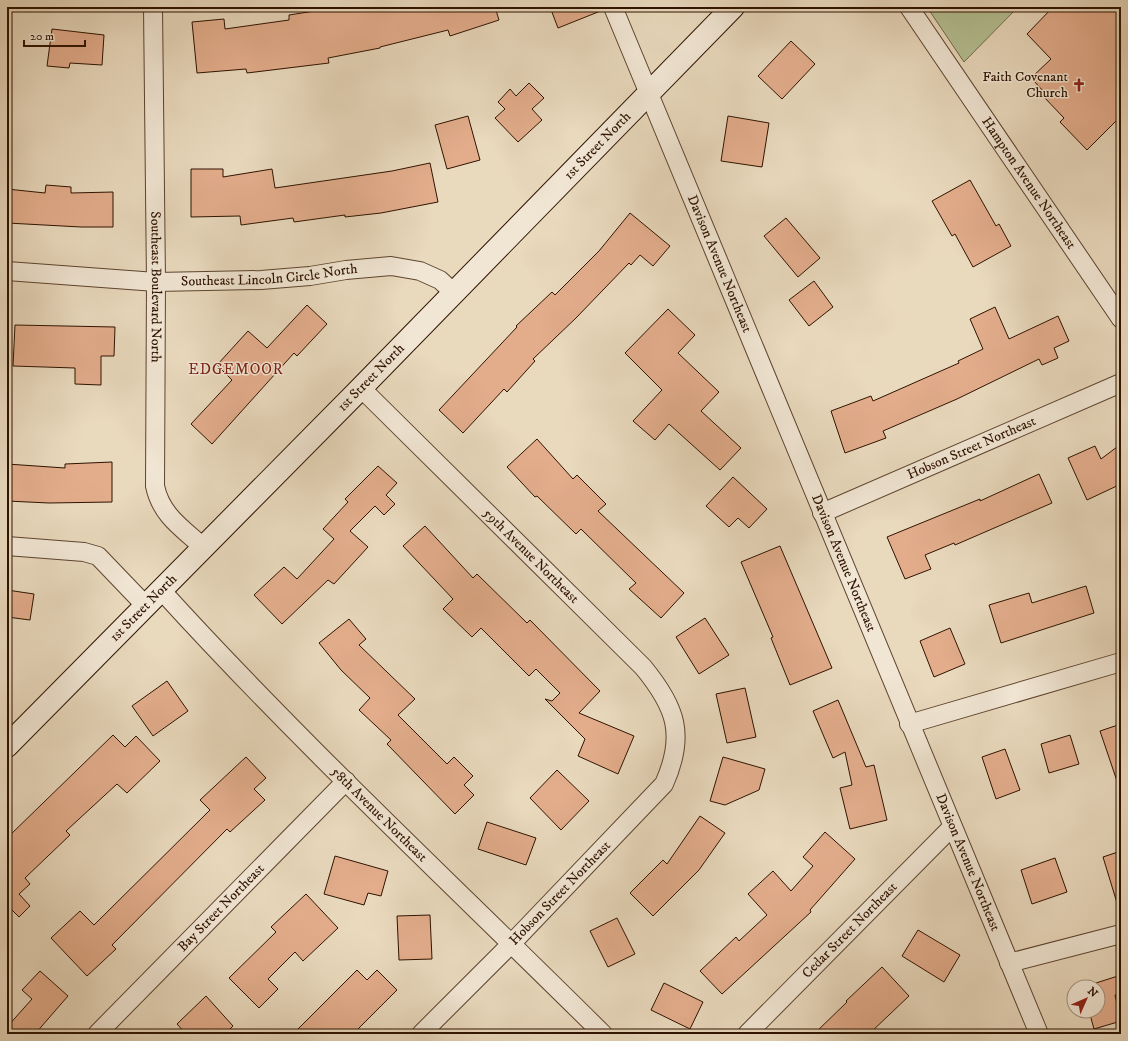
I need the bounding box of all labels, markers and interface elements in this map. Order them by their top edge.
scale bar [24,22,85,48]
text: 20 m [30,29,54,44]
place label: Faith Covenant Church [982,68,1069,102]
church icon: Faith Covenant Church [1071,77,1087,93]
street label: 1st Street North [560,107,635,184]
street label: Hampton Avenue Northeast [977,114,1080,253]
street label: Davison Avenue Northeast [683,192,756,336]
street label: Southeast Boulevard North [146,211,165,363]
street label: Southeast Lincoln Circle North [181,260,359,291]
street label: 1st Street North [334,339,409,415]
district label: EDGEMOOR [188,360,284,379]
street label: Hobson Street Northeast [904,412,1039,484]
street label: Davison Avenue Northeast [807,492,880,635]
street label: 59th Avenue Northeast [479,505,583,608]
street label: 1st Street North [106,570,181,646]
street label: 58th Avenue Northeast [327,763,431,866]
street label: Davison Avenue Northeast [931,791,1005,934]
street label: Hobson Street Northeast [505,837,615,949]
street label: Bay Street Northeast [174,860,269,956]
street label: Cedar Street Northeast [798,878,902,982]
north arrow [1066,979,1106,1019]
text: N [1084,984,1101,1001]

